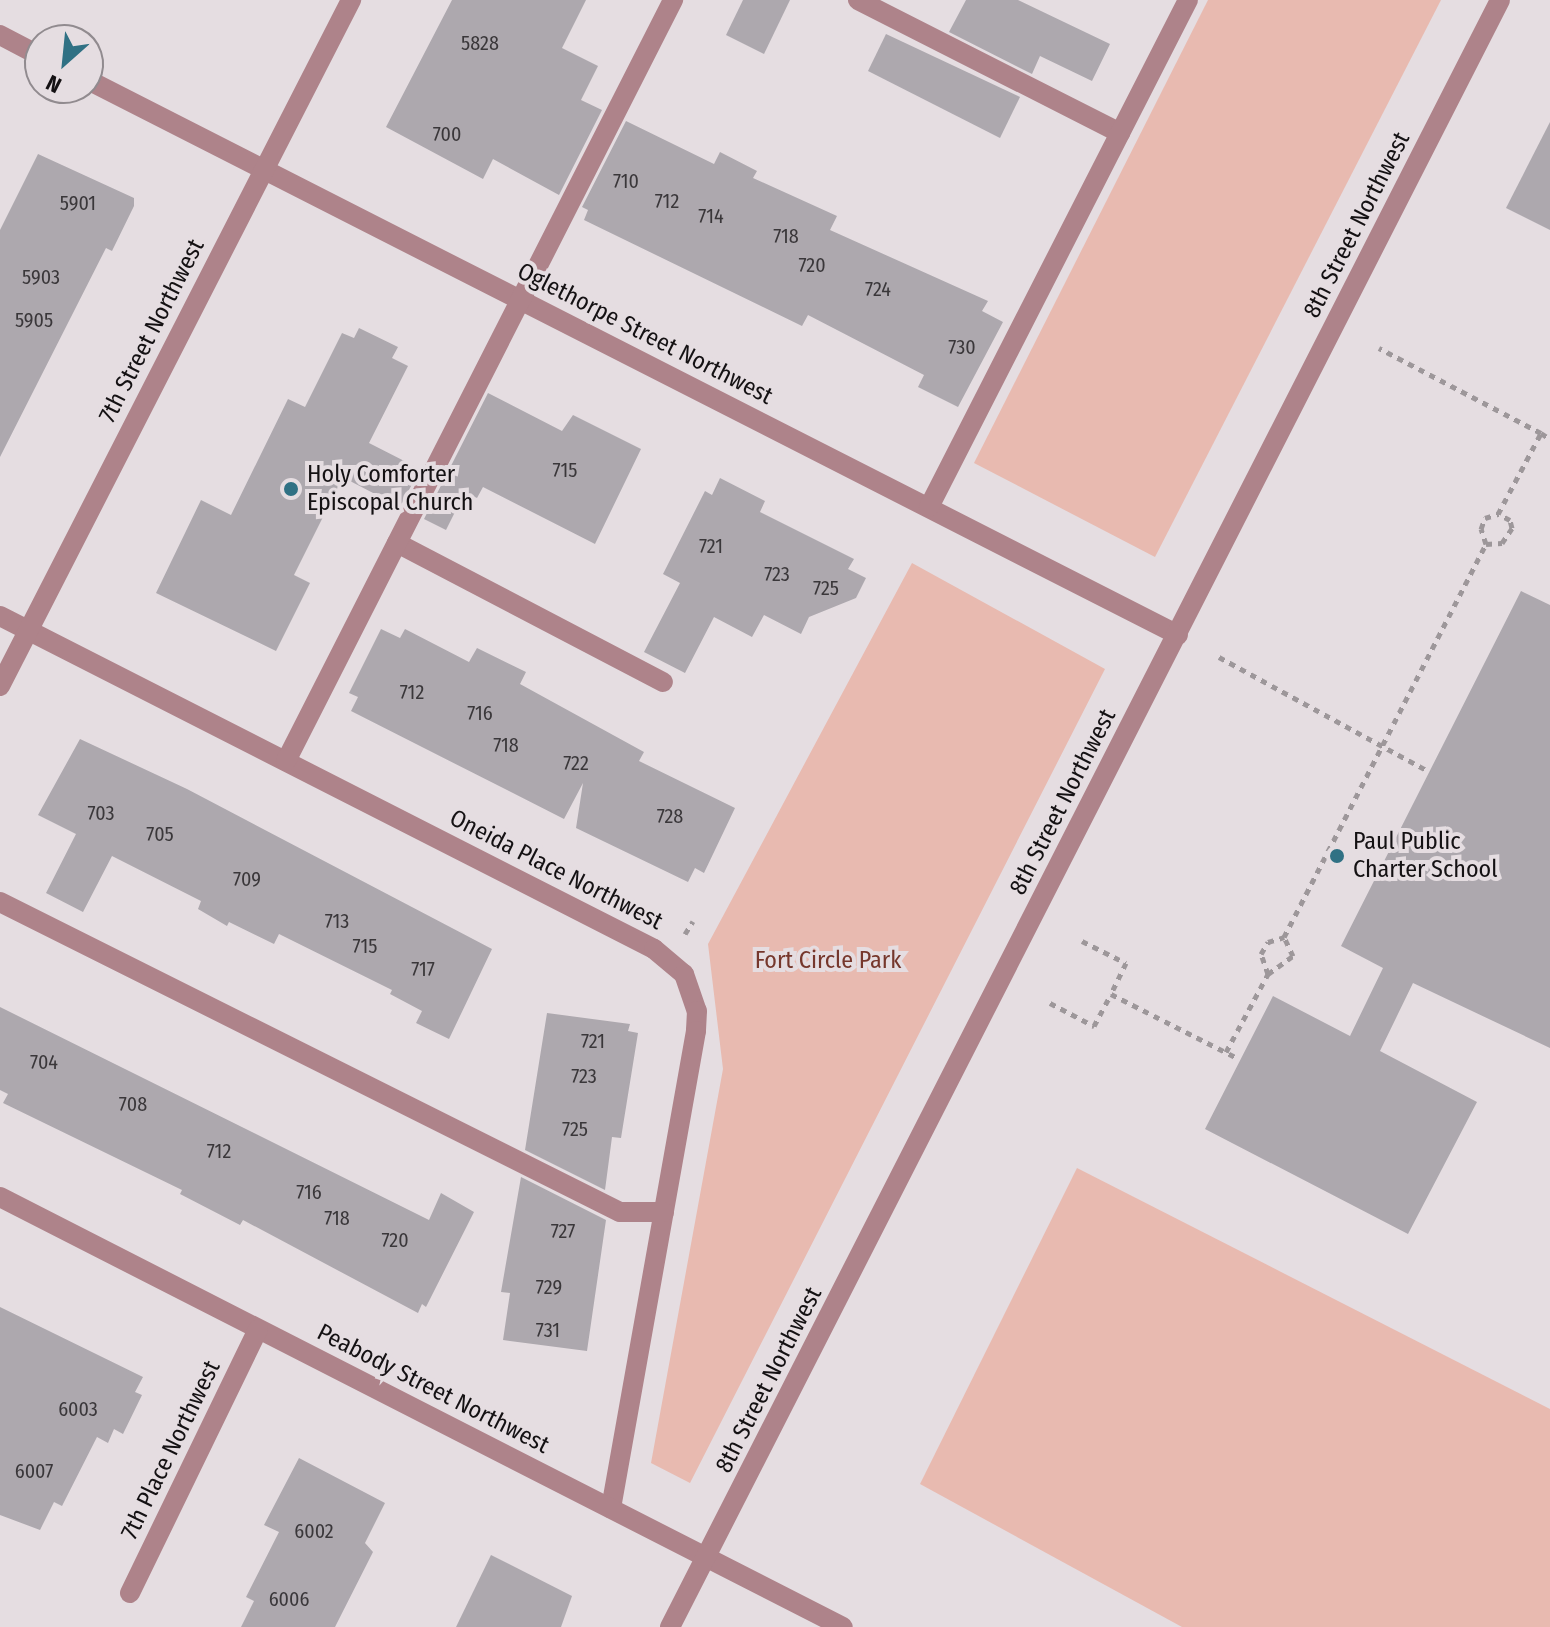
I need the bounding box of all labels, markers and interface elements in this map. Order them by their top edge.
north arrow [24,24,104,104]
house number: 5828 [461,31,499,55]
text: N [42,69,66,99]
house number: 700 [433,122,461,146]
street label: 8th Street Northwest [1298,127,1416,323]
house number: 710 [613,169,639,193]
house number: 712 [655,189,679,213]
house number: 5901 [60,191,96,215]
house number: 714 [698,204,724,228]
house number: 718 [773,224,799,248]
street label: 7th Street Northwest [93,234,211,428]
house number: 720 [798,253,826,277]
street label: Oglethorpe Street Northwest [513,257,777,411]
house number: 5903 [22,265,60,289]
house number: 724 [865,277,891,301]
house number: 5905 [15,308,53,332]
house number: 730 [948,335,976,359]
house number: 715 [553,458,577,482]
place label: Holy Comforter Episcopal Church [307,461,473,517]
marker: Holy Comforter Episcopal Church [282,480,300,498]
house number: 721 [699,534,723,558]
house number: 723 [764,562,790,586]
house number: 725 [813,576,839,600]
house number: 712 [400,680,424,704]
house number: 716 [467,701,493,725]
street label: 8th Street Northwest [1004,704,1122,900]
house number: 718 [493,733,519,757]
house number: 722 [563,751,589,775]
house number: 703 [87,801,115,825]
street label: Oneida Place Northwest [445,804,667,936]
house number: 728 [657,804,683,828]
house number: 705 [146,822,174,846]
place label: Paul Public Charter School [1353,828,1498,884]
marker: Paul Public Charter School [1328,847,1346,865]
house number: 709 [233,867,261,891]
house number: 713 [325,909,349,933]
house number: 715 [353,934,377,958]
park label: Fort Circle Park [755,947,901,975]
house number: 717 [411,957,435,981]
house number: 721 [581,1029,605,1053]
house number: 704 [30,1050,58,1074]
house number: 723 [571,1064,597,1088]
house number: 708 [119,1092,147,1116]
house number: 725 [562,1117,588,1141]
house number: 712 [207,1139,231,1163]
house number: 716 [296,1180,322,1204]
house number: 718 [324,1206,350,1230]
house number: 727 [551,1219,575,1243]
house number: 720 [381,1228,409,1252]
house number: 729 [536,1275,562,1299]
street label: 8th Street Northwest [710,1282,828,1478]
street label: Peabody Street Northwest [312,1318,554,1460]
house number: 731 [536,1318,560,1342]
street label: 7th Place Northwest [115,1356,227,1544]
house number: 6003 [58,1397,98,1421]
house number: 6007 [15,1459,53,1483]
house number: 6002 [294,1519,334,1543]
house number: 6006 [269,1587,309,1611]

